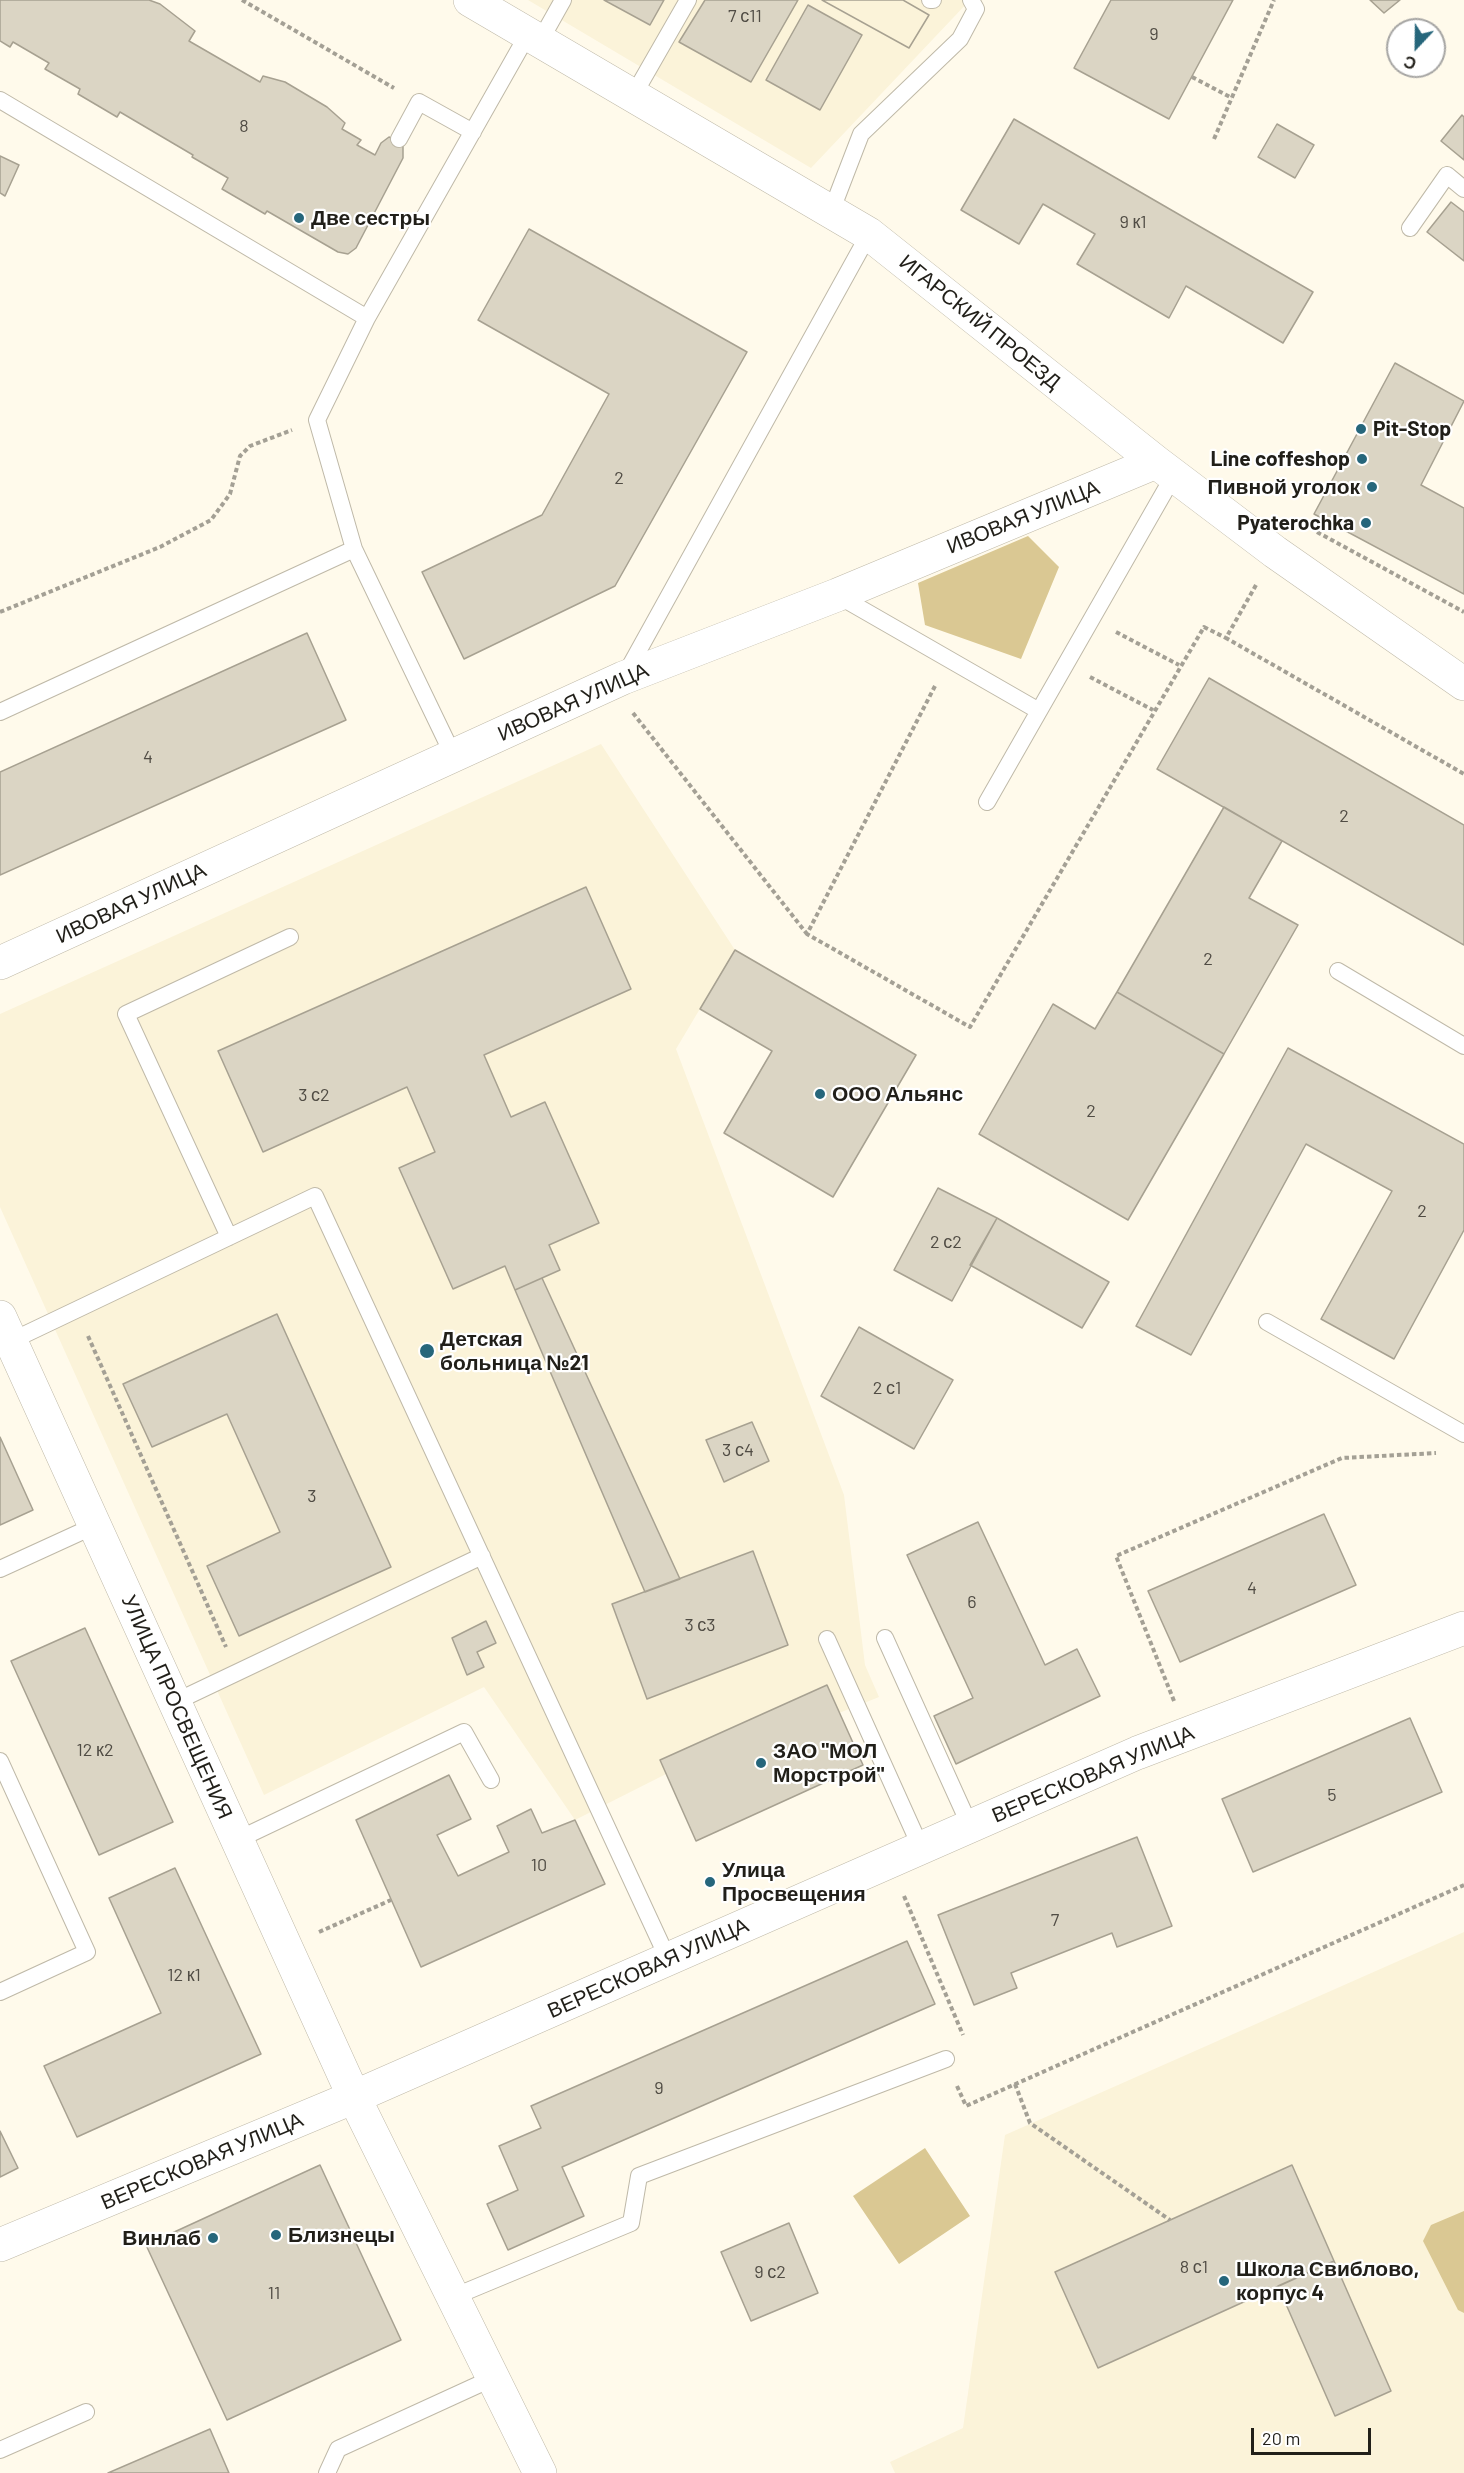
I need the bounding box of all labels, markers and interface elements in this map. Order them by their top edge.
house number: 7 с11 [728,5,762,27]
north arrow [1386,18,1446,78]
house number: 9 [1149,23,1159,45]
text: С [1401,52,1419,74]
house number: 8 [239,115,249,137]
place label: Две сестры [311,205,430,231]
marker: Две сестры [292,211,306,225]
house number: 9 к1 [1119,211,1147,233]
street label: ИГАРСКИЙ ПРОЕЗД [894,249,1066,395]
place label: Pit-Stop [1373,416,1451,442]
marker: Pit-Stop [1354,422,1368,436]
place label: Line coffeshop [1210,446,1350,472]
marker: Line coffeshop [1355,452,1369,466]
house number: 2 [614,467,624,489]
place label: Пивной уголок [1208,474,1360,500]
street label: ИВОВАЯ УЛИЦА [943,475,1103,559]
marker: Пивной уголок [1365,480,1379,494]
place label: Pyaterochka [1237,510,1354,536]
marker: Pyaterochka [1359,516,1373,530]
street label: ИВОВАЯ УЛИЦА [494,657,652,747]
house number: 4 [143,746,153,768]
house number: 2 [1339,805,1349,827]
street label: ИВОВАЯ УЛИЦА [52,857,210,949]
house number: 2 [1203,948,1213,970]
place label: ООО Альянс [832,1081,963,1107]
house number: 3 с2 [298,1084,330,1106]
marker: ООО Альянс [813,1087,827,1101]
house number: 2 [1086,1100,1096,1122]
house number: 2 [1417,1200,1427,1222]
house number: 2 с2 [930,1231,962,1253]
place label: Детская больница №21 [440,1326,589,1376]
marker: Детская больница №21 [418,1342,436,1360]
house number: 2 с1 [873,1377,901,1399]
house number: 3 с4 [722,1439,754,1461]
house number: 3 [307,1485,317,1507]
house number: 4 [1247,1577,1257,1599]
street label: УЛИЦА ПРОСВЕЩЕНИЯ [116,1591,238,1823]
house number: 6 [967,1591,977,1613]
house number: 3 с3 [684,1614,716,1636]
street label: ВЕРЕСКОВАЯ УЛИЦА [988,1720,1198,1828]
place label: ЗАО "МОЛ Морстрой" [773,1738,884,1788]
house number: 12 к2 [76,1739,114,1761]
marker: ЗАО "МОЛ Морстрой" [754,1756,768,1770]
house number: 5 [1327,1784,1337,1806]
house number: 10 [531,1854,547,1876]
place label: Улица Просвещения [722,1857,866,1907]
marker: Улица Просвещения [703,1875,717,1889]
house number: 7 [1051,1909,1059,1931]
street label: ВЕРЕСКОВАЯ УЛИЦА [544,1912,752,2024]
house number: 12 к1 [167,1964,201,1986]
house number: 9 [654,2077,664,2099]
street label: ВЕРЕСКОВАЯ УЛИЦА [97,2107,307,2215]
place label: Близнецы [288,2222,395,2248]
place label: Винлаб [122,2225,201,2251]
marker: Близнецы [269,2228,283,2242]
marker: Винлаб [206,2231,220,2245]
house number: 8 с1 [1180,2256,1208,2278]
place label: Школа Свиблово, корпус 4 [1236,2256,1419,2306]
house number: 9 с2 [754,2261,786,2283]
marker: Школа Свиблово, корпус 4 [1217,2274,1231,2288]
house number: 11 [268,2282,280,2304]
scale bar [1254,2416,1374,2454]
text: 20 m [1262,2427,1300,2449]

